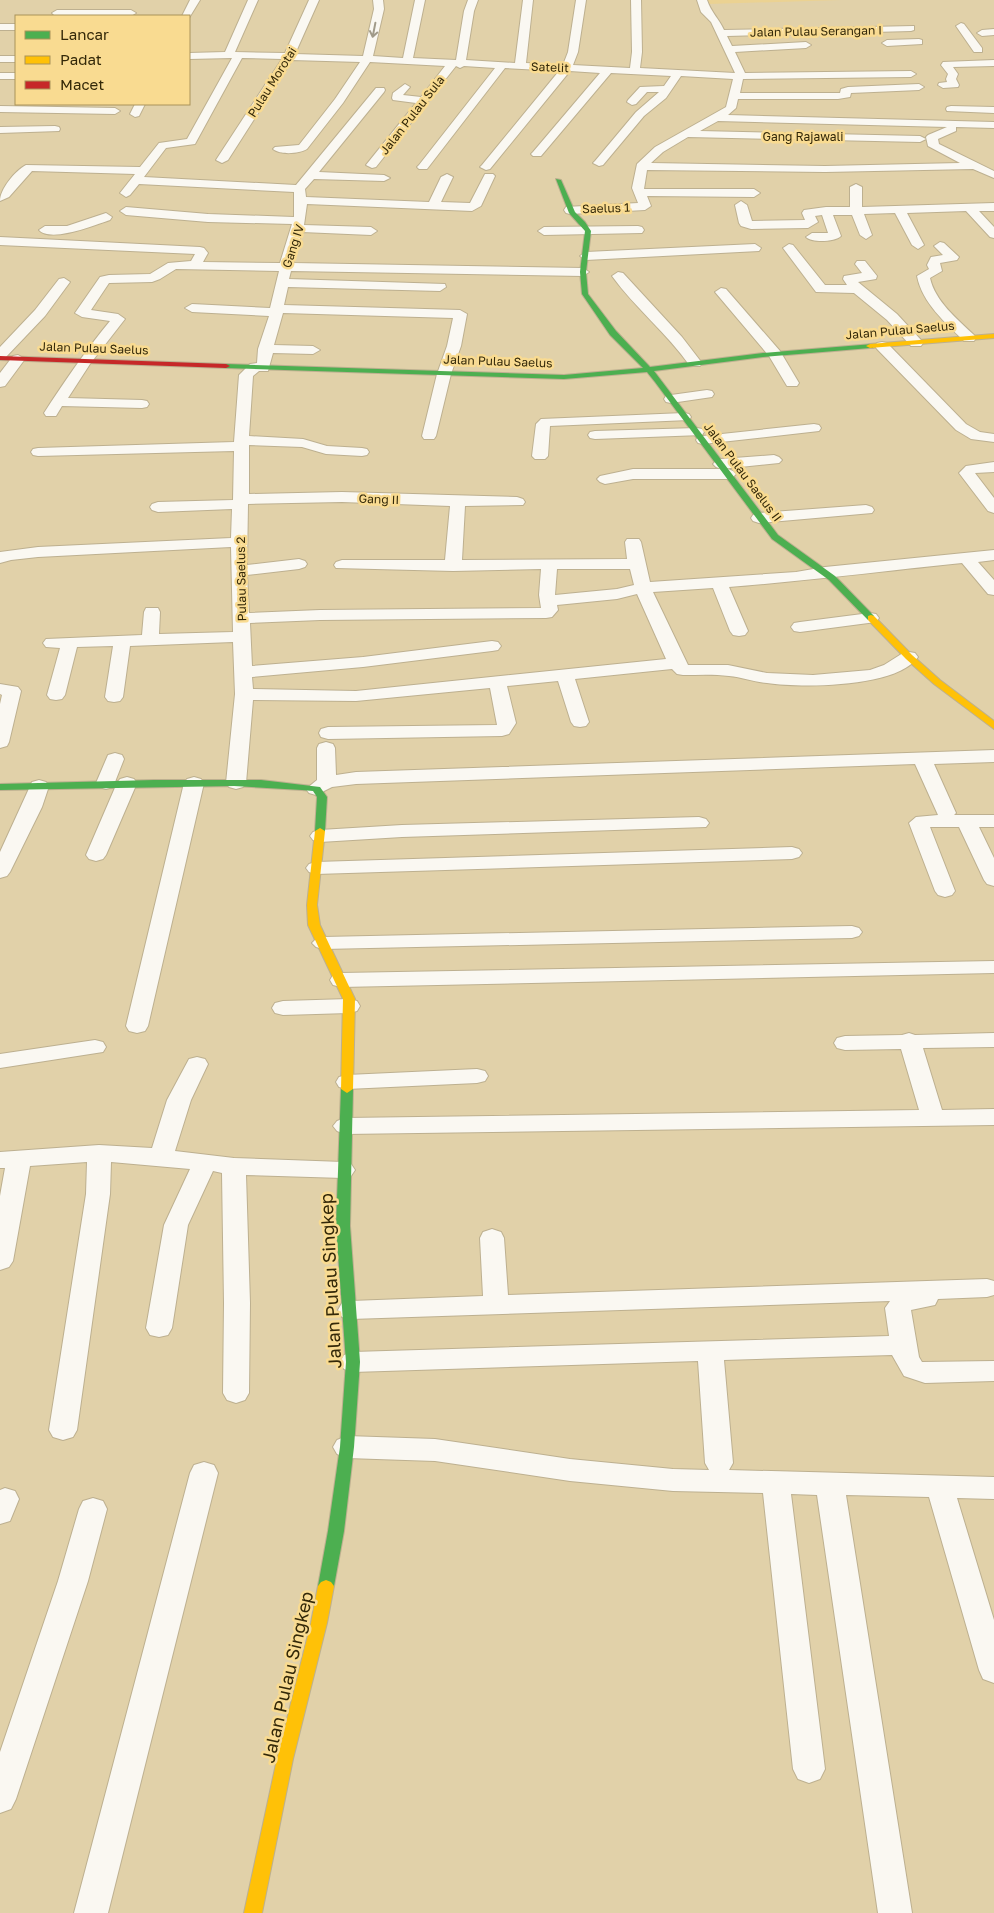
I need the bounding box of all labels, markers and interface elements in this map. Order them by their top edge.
legend [15,15,190,105]
one-way arrow [369,21,378,37]
street label: Jalan Pulau Serangan I [750,22,882,40]
text: Lancar [60,25,109,43]
street label: Pulau Morotai [244,44,300,120]
text: Padat [60,50,102,68]
street label: Satelit [531,59,569,75]
street label: Jalan Pulau Sula [377,73,447,157]
text: Macet [60,75,104,93]
street label: Gang Rajawali [762,129,844,144]
street label: Saelus 1 [582,200,630,216]
street label: Gang IV [279,222,307,270]
street label: Jalan Pulau Saelus [845,318,955,342]
street label: Jalan Pulau Saelus [39,339,149,357]
street label: Jalan Pulau Saelus [443,352,553,370]
street label: Jalan Pulau Saelus II [701,420,785,524]
street label: Gang II [358,491,400,507]
street label: Pulau Saelus 2 [233,536,249,622]
street label: Jalan Pulau Singkep [314,1193,346,1369]
street label: Jalan Pulau Singkep [257,1589,317,1765]

